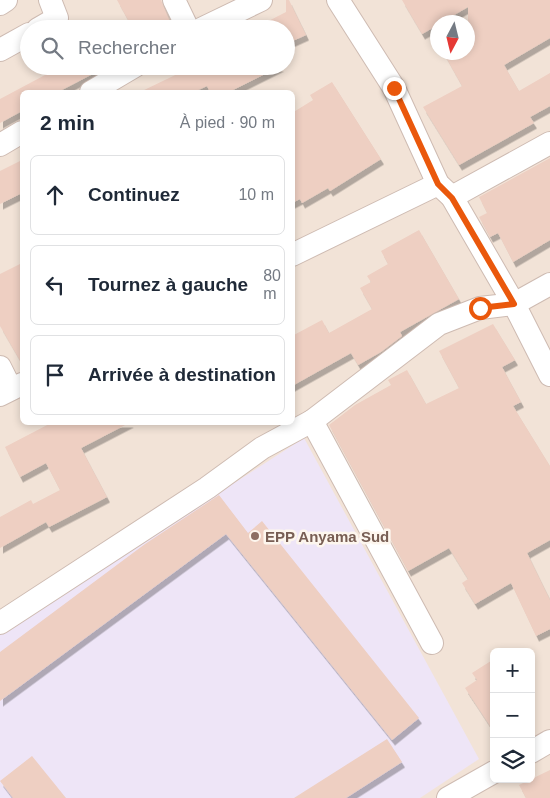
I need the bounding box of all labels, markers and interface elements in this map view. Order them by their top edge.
north arrow [430,15,475,60]
search box [20,20,295,75]
icon: search [38,34,66,62]
text: Rechercher [78,37,176,58]
route end [383,77,406,100]
text: 2 min [40,111,95,134]
text: À pied · 90 m [180,114,275,131]
icon: ahead [41,181,69,209]
text: Continuez [88,184,180,205]
text: 10 m [238,186,274,203]
text: 80 m [263,267,281,302]
icon: left [41,271,69,299]
text: Tournez à gauche [88,274,248,295]
route start [469,297,492,320]
icon: arrive [41,361,69,389]
text: Arrivée à destination [88,364,276,385]
place label: EPP Anyama Sud [265,528,389,545]
marker: EPP Anyama Sud [249,530,261,542]
map controls [490,648,535,783]
button: + [490,648,535,693]
button: − [490,693,535,738]
button: layers [490,738,535,783]

